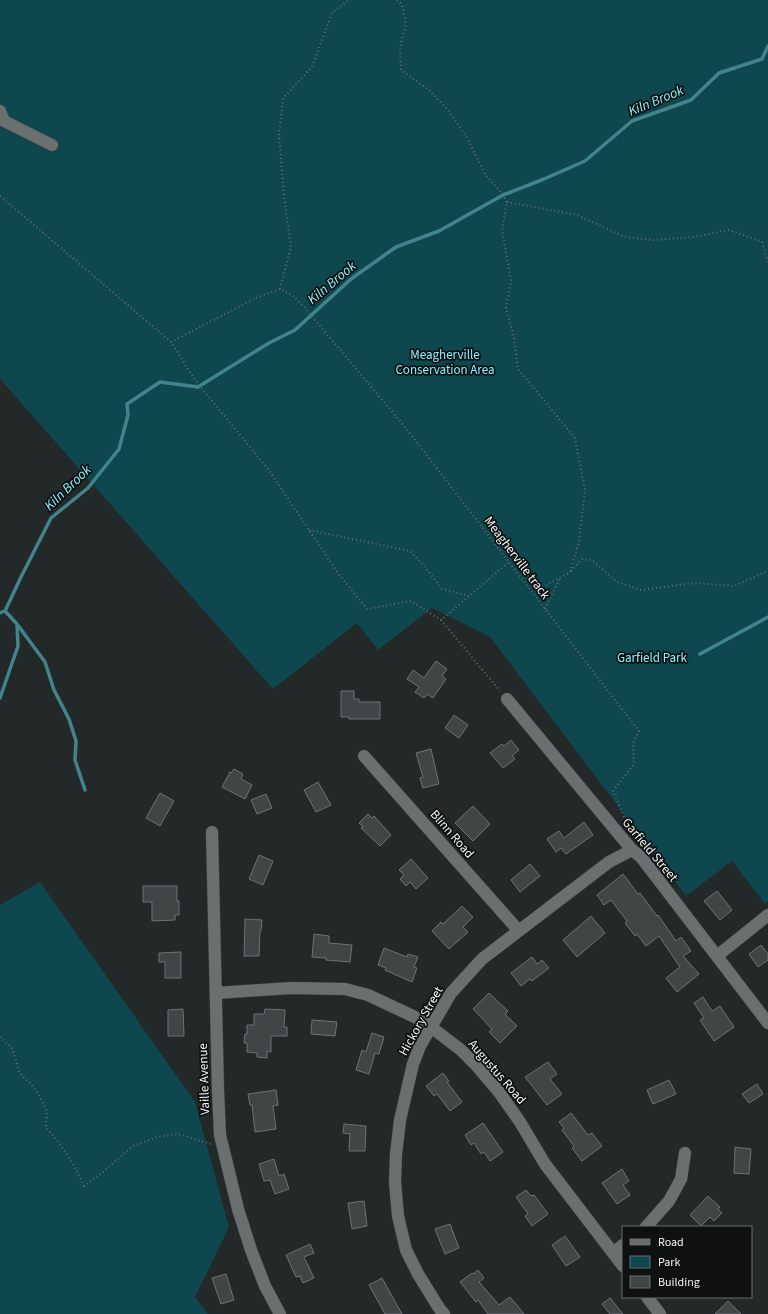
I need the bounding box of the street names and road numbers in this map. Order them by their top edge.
street label: Meagherville track [480,513,555,604]
street label: Blinn Road [426,806,478,862]
street label: Garfield Street [618,814,682,886]
street label: Hickory Street [394,982,448,1059]
street label: Augustus Road [464,1036,530,1108]
street label: Vaille Avenue [194,1043,214,1115]

